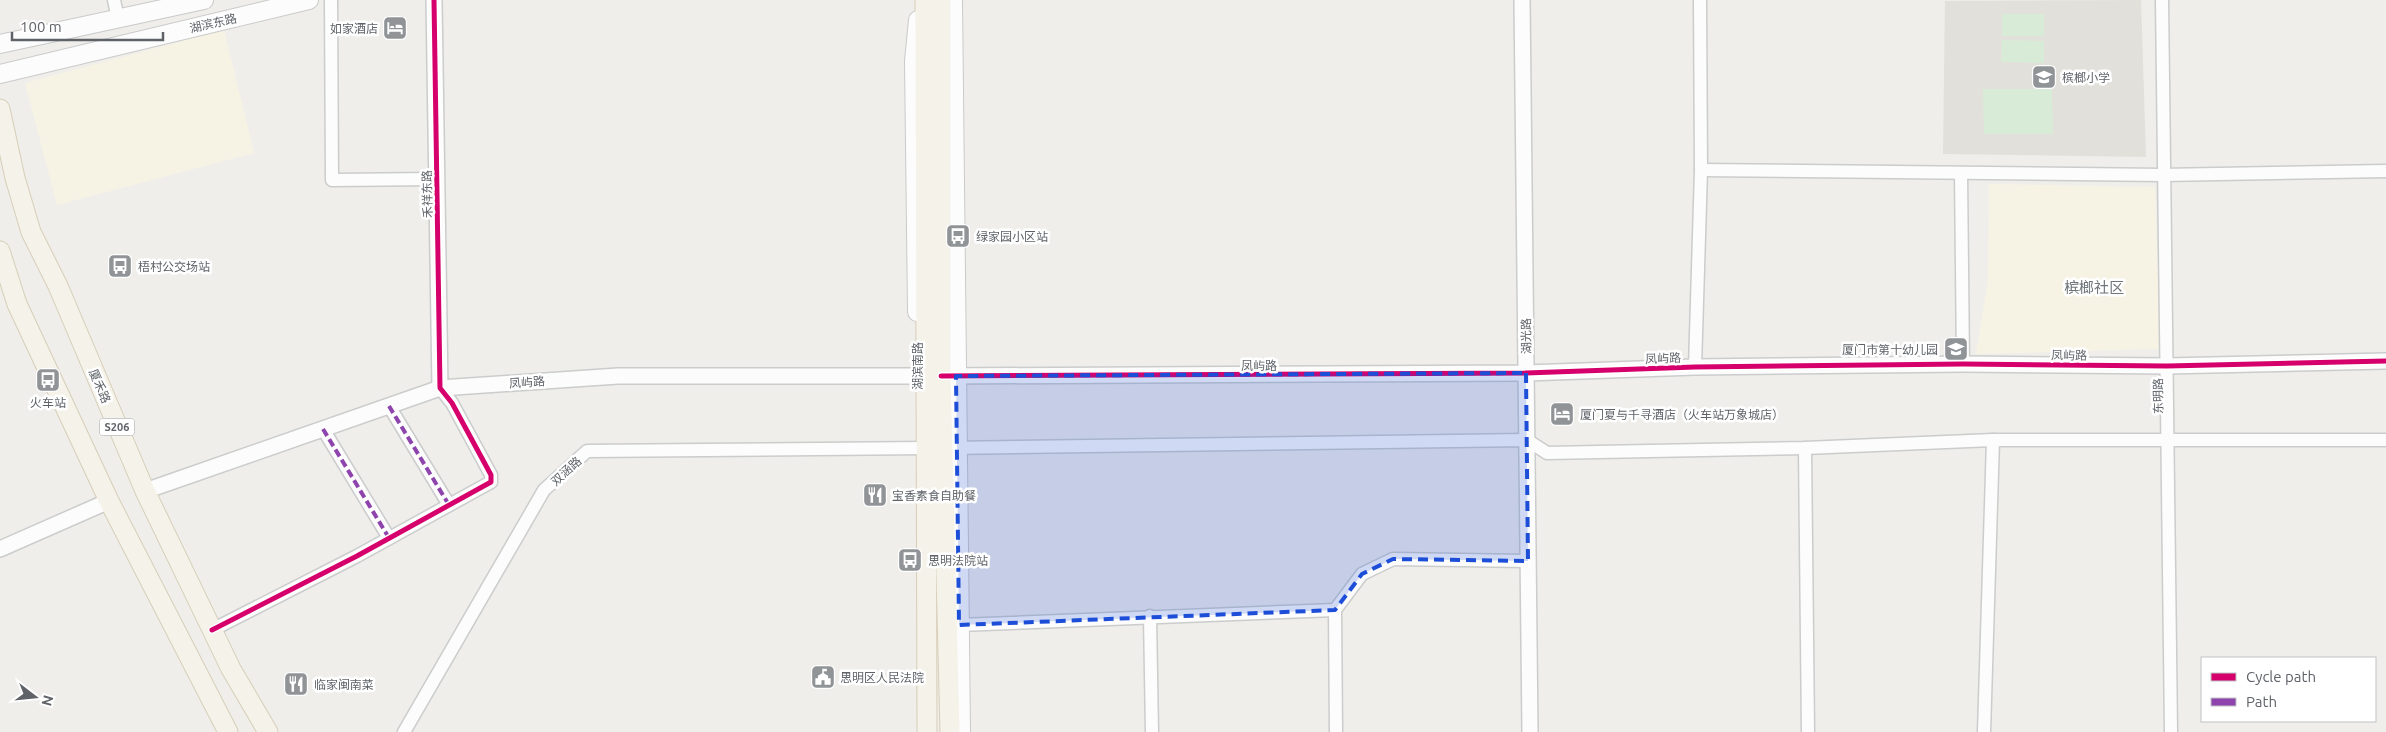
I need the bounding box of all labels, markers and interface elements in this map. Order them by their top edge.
scale bar [12,10,164,42]
street label: 湖滨东路 [188,11,238,35]
hotel icon: 如家酒店 [382,15,408,41]
text: 100 m [20,18,62,35]
place label: 如家酒店 [330,22,378,35]
school or university icon: 槟榔小学 [2031,64,2057,90]
place label: 槟榔小学 [2062,71,2110,84]
street label: 禾祥东路 [420,170,434,218]
bus stop icon: 绿家园小区站 [945,223,971,249]
place label: 绿家园小区站 [976,230,1048,243]
bus stop icon: 梧村公交场站 [107,253,133,279]
place label: 梧村公交场站 [138,260,210,273]
district label: 槟榔社区 [2064,279,2124,296]
street label: 湖光路 [1519,318,1533,354]
school or university icon: 厦门市第十幼儿园 [1943,336,1969,362]
street label: 湖滨南路 [911,342,924,390]
place label: 厦门市第十幼儿园 [1842,343,1938,356]
street label: 凤屿路 [2051,348,2087,362]
street label: 凤屿路 [1645,351,1681,365]
street label: 凤屿路 [1241,359,1277,372]
bus stop icon: 火车站 [35,367,61,393]
street label: 厦禾路 [87,367,113,405]
street label: 凤屿路 [509,374,545,390]
street label: 东明路 [2151,378,2165,414]
place label: 火车站 [30,396,66,409]
hotel icon: 厦门夏与千寻酒店（火车站万象城店） [1549,401,1575,427]
place label: 厦门夏与千寻酒店（火车站万象城店） [1580,408,1784,421]
road number: S206 [100,418,134,436]
street label: 双涵路 [548,454,584,488]
restaurant icon: 宝香素食自助餐 [862,482,888,508]
place label: 宝香素食自助餐 [892,489,976,502]
bus stop icon: 思明法院站 [897,547,923,573]
place label: 思明法院站 [928,554,988,567]
legend [2201,657,2376,722]
public building icon: 思明区人民法院 [810,664,836,690]
text: Cycle path [2246,668,2316,685]
restaurant icon: 临家闽南菜 [283,671,309,697]
place label: 思明区人民法院 [840,671,924,684]
north arrow [10,672,60,722]
place label: 临家闽南菜 [314,678,374,691]
text: N [38,693,57,708]
text: Path [2246,693,2277,710]

